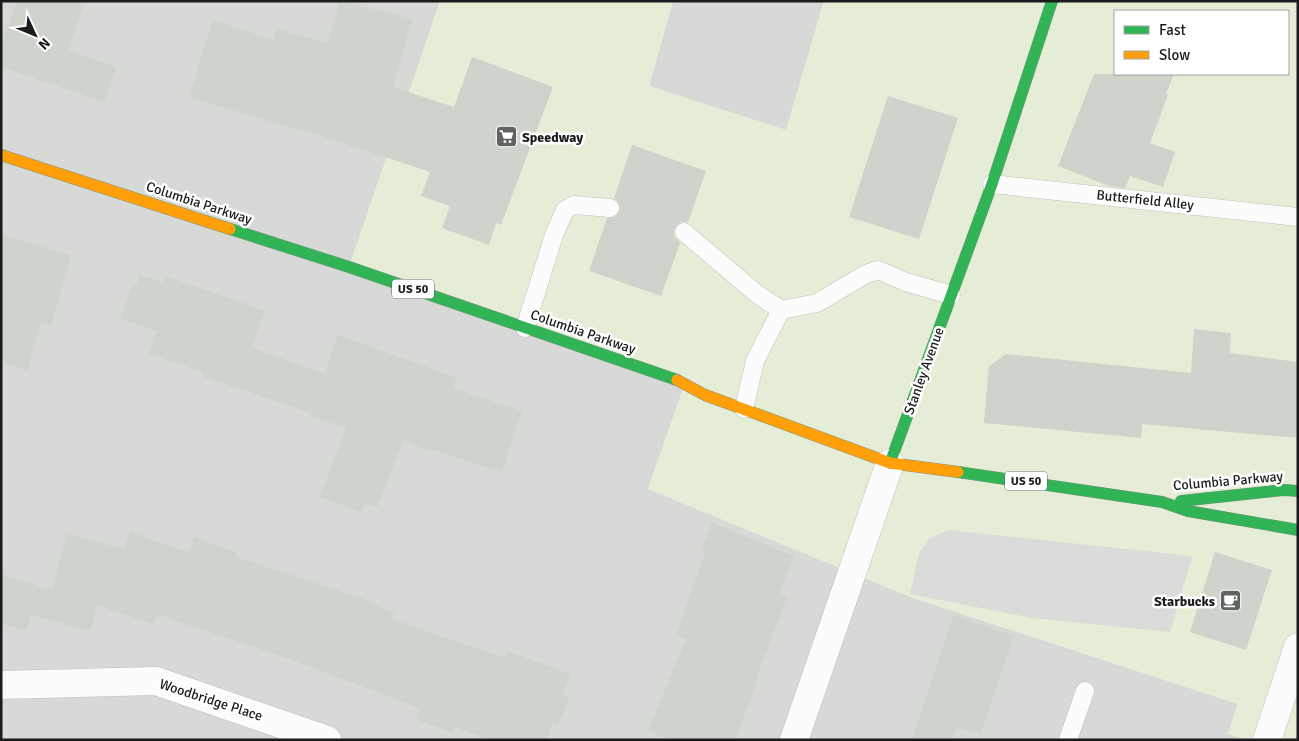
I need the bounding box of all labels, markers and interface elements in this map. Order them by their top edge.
north arrow [10,10,60,60]
legend [1114,10,1289,75]
text: Fast [1159,21,1186,39]
text: N [34,34,53,53]
text: Slow [1159,46,1190,64]
supermarket icon: Speedway [494,125,518,149]
place label: Speedway [522,129,583,146]
street label: Columbia Parkway [144,178,254,228]
street label: Butterfield Alley [1095,186,1195,214]
road number: US 50 [392,280,434,298]
street label: Columbia Parkway [528,306,638,358]
street label: Stanley Avenue [900,325,948,417]
street label: Columbia Parkway [1172,468,1284,494]
road number: US 50 [1005,472,1047,491]
cafe icon: Starbucks [1219,589,1243,613]
place label: Starbucks [1154,593,1215,610]
street label: Woodbridge Place [157,675,265,725]

